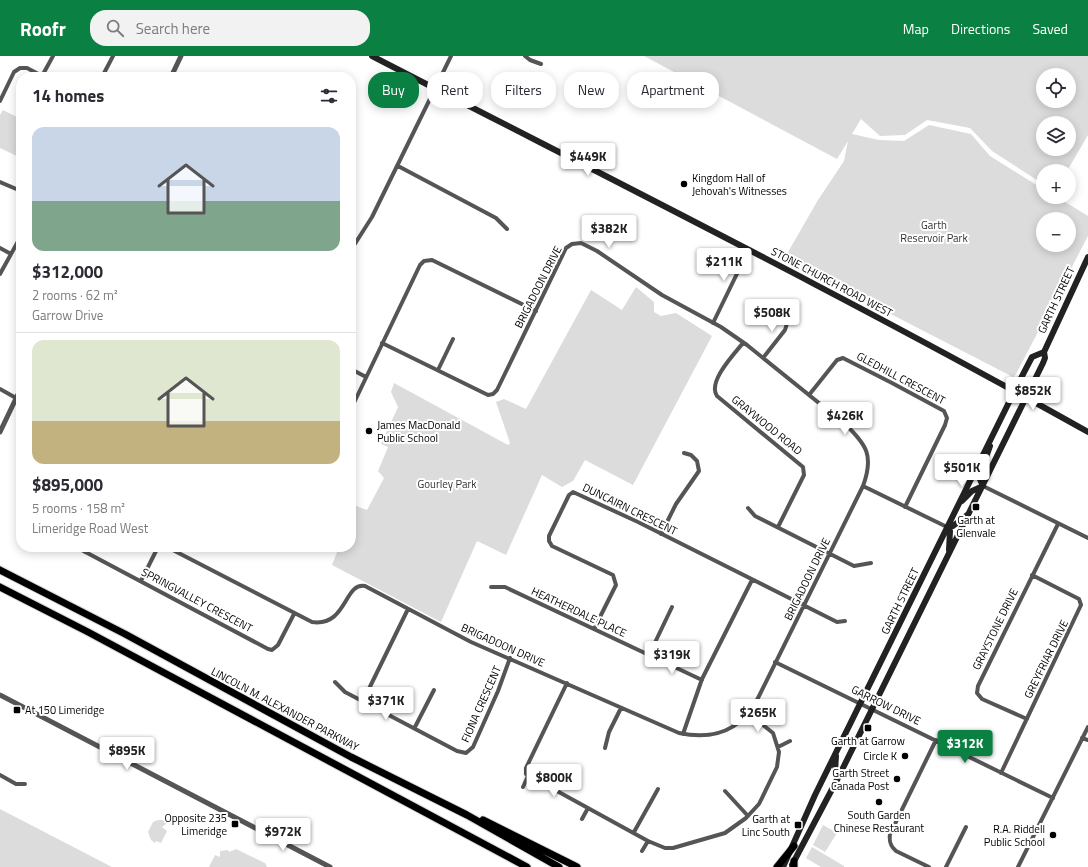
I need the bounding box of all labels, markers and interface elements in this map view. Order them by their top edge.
search box [90,10,370,46]
text: Roofr [20,14,66,43]
icon: search [104,17,126,39]
text: Search here [136,17,210,40]
text: Map [903,18,929,39]
text: Directions [951,18,1010,39]
text: Saved [1032,18,1068,39]
map controls [1036,68,1076,252]
button: locate [1036,68,1076,108]
chip: Buy [368,72,419,108]
chip: Rent [427,72,483,108]
chip: Filters [491,72,556,108]
chip: New [564,72,619,108]
chip: Apartment [627,72,719,108]
text: 14 homes [32,83,104,109]
icon: filters [318,85,340,107]
button: layers [1036,116,1076,156]
pin: $449K [560,143,616,177]
text: $449K [570,146,606,166]
icon: home [150,153,222,225]
button: + [1036,164,1076,204]
place label: Kingdom Hall of Jehovah's Witnesses [692,170,787,199]
marker: Kingdom Hall of Jehovah's Witnesses [679,179,689,189]
button: − [1036,212,1076,252]
pin: $382K [581,215,637,249]
park label: Garth Reservoir Park [900,217,968,246]
text: $382K [591,218,627,238]
street label: BRIGADOON DRIVE [510,243,566,331]
street label: STONE CHURCH ROAD WEST [768,243,896,321]
pin: $211K [696,248,752,282]
text: $211K [706,251,742,271]
text: $312,000 [32,259,103,285]
street label: GARTH STREET [1034,264,1079,336]
text: 2 rooms · 62 m² [32,285,118,305]
pin: $508K [744,299,800,333]
text: $508K [754,302,790,322]
text: Garrow Drive [32,305,103,325]
street label: GLEDHILL CRESCENT [854,348,948,408]
icon: home [150,366,222,438]
pin: $852K [1005,377,1061,411]
text: $852K [1015,380,1051,400]
street label: GRAYWOOD ROAD [728,391,806,459]
pin: $426K [817,402,873,436]
text: $426K [827,405,863,425]
place label: James MacDonald Public School [377,417,460,446]
marker: James MacDonald Public School [364,426,374,436]
pin: $501K [934,454,990,488]
text: $501K [944,457,980,477]
text: $895,000 [32,472,103,498]
park label: Gourley Park [417,476,477,492]
street label: DUNCAIRN CRESCENT [580,479,680,539]
text: 5 rooms · 158 m² [32,498,125,518]
marker: Garth at Glenvale [971,502,981,512]
place label: Garth at Glenvale [956,512,996,541]
text: Limeridge Road West [32,518,148,538]
street label: BRIGADOON DRIVE [780,535,834,623]
street label: SPRINGVALLEY CRESCENT [139,564,256,636]
street label: GARTH STREET [877,565,923,637]
street label: HEATHERDALE PLACE [529,583,629,641]
street label: GRAYSTONE DRIVE [968,585,1022,673]
street label: GREYFRIAR DRIVE [1020,617,1072,701]
street label: BRIGADOON DRIVE [459,619,547,671]
pin: $319K [644,641,700,675]
text: $319K [654,644,690,664]
street label: LINCOLN M. ALEXANDER PARKWAY [208,663,362,755]
street label: FIONA CRESCENT [457,663,505,745]
street label: GARROW DRIVE [849,681,923,729]
pin: $371K [358,687,414,721]
text: $371K [368,690,404,710]
pin: $265K [730,699,786,733]
place label: At 150 Limeridge [25,702,105,718]
text: $265K [740,702,776,722]
marker: At 150 Limeridge [12,705,22,715]
marker: Garth at Garrow [863,723,873,733]
pin: $312K [937,730,993,764]
place label: Garth at Garrow [831,733,906,749]
text: $312K [947,733,983,753]
pin: $895K [99,737,155,771]
text: $895K [109,740,145,760]
place label: Circle K [863,748,898,764]
marker: Circle K [900,751,910,761]
pin: $800K [526,764,582,798]
place label: Garth Street Canada Post [831,765,889,794]
text: $800K [536,767,572,787]
marker: Garth Street Canada Post [892,774,902,784]
marker: South Garden Chinese Restaurant [874,797,884,807]
place label: South Garden Chinese Restaurant [834,807,924,836]
place label: Opposite 235 Limeridge [164,810,227,839]
place label: Garth at Linc South [742,811,790,840]
pin: $972K [255,818,311,852]
marker: Opposite 235 Limeridge [230,819,240,829]
marker: Garth at Linc South [793,820,803,830]
text: $972K [265,821,301,841]
place label: R.A. Riddell Public School [984,821,1045,850]
marker: R.A. Riddell Public School [1048,830,1058,840]

